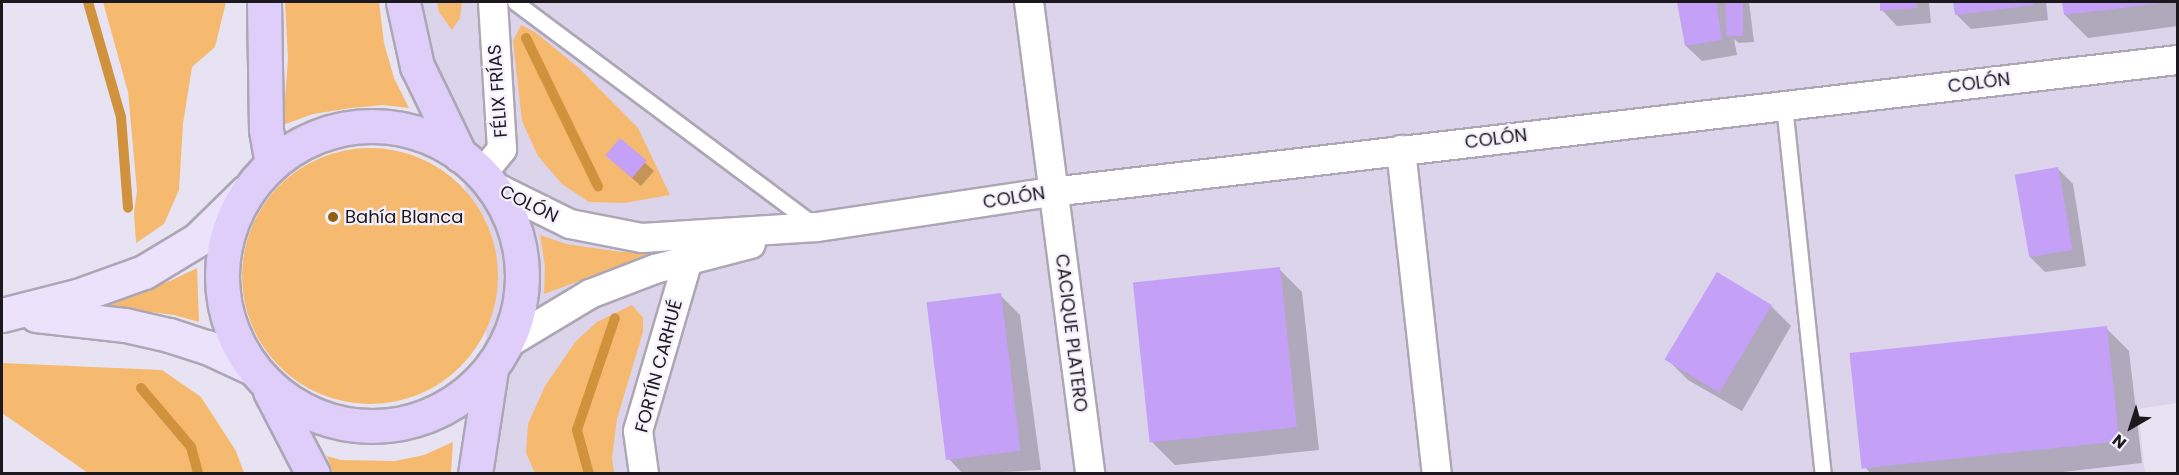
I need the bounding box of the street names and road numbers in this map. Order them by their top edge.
street label: FÉLIX FRÍAS [484,44,512,138]
street label: COLÓN [1947,68,2011,98]
street label: COLÓN [1464,124,1528,154]
street label: COLÓN [496,181,562,227]
street label: COLÓN [981,182,1047,214]
street label: CACIQUE PLATERO [1051,253,1091,413]
street label: FORTÍN CARHUÉ [631,297,687,435]

